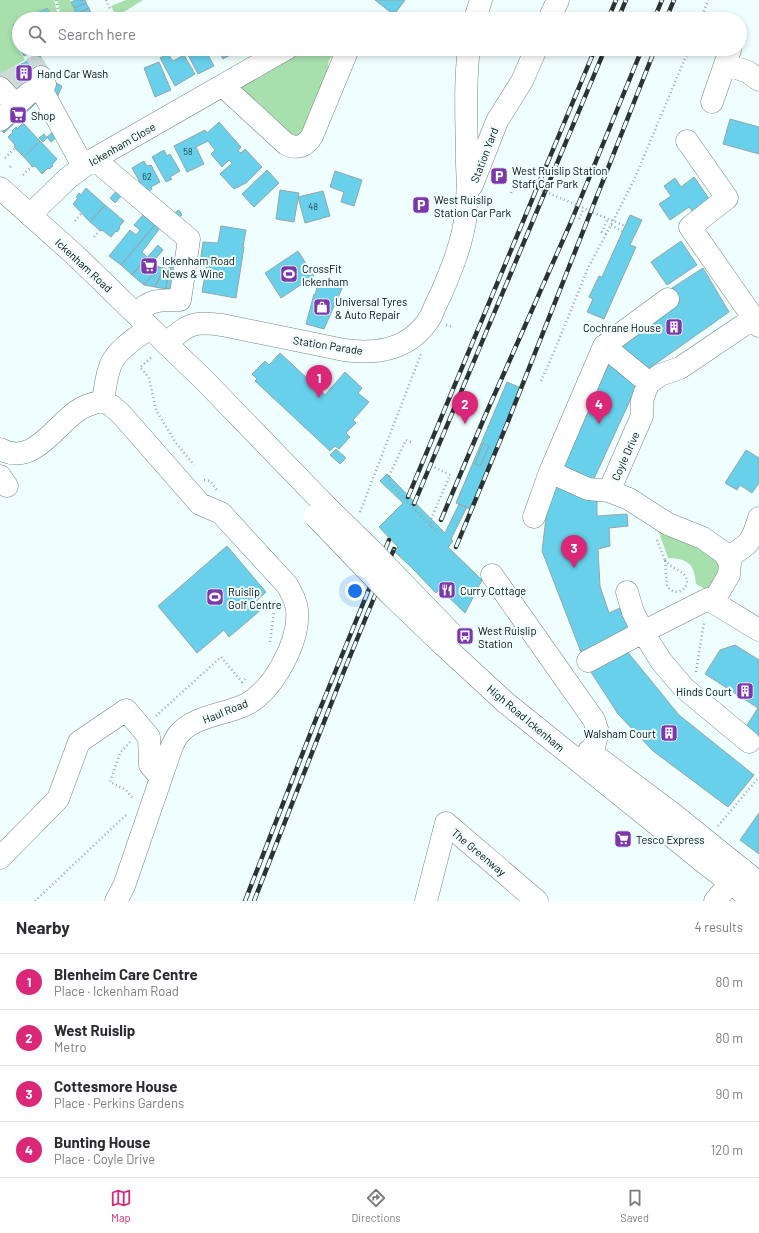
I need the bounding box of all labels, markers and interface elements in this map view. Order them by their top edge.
search box [12,12,747,56]
icon: search [26,23,48,45]
text: Search here [58,25,136,43]
building icon: Hand Car Wash [14,63,34,83]
place label: Hand Car Wash [37,67,108,80]
supermarket icon: Shop [8,105,28,125]
place label: Shop [31,109,55,122]
street label: Ickenham Close [86,120,158,168]
street label: Station Yard [467,125,501,185]
house number: 58 [183,146,193,157]
place label: West Ruislip Station Staff Car Park [512,164,608,190]
parking icon: West Ruislip Station Staff Car Park [489,166,509,186]
house number: 62 [142,171,152,182]
place label: West Ruislip Station Car Park [434,193,511,219]
parking icon: West Ruislip Station Car Park [411,195,431,215]
house number: 48 [308,201,318,212]
street label: Ickenham Road [53,235,115,295]
place label: Ickenham Road News & Wine [162,254,235,280]
supermarket icon: Ickenham Road News & Wine [139,256,159,276]
place label: CrossFit Ickenham [302,262,348,288]
sports icon: CrossFit Ickenham [279,264,299,284]
place label: Universal Tyres & Auto Repair [335,295,407,321]
shop icon: Universal Tyres & Auto Repair [312,297,332,317]
building icon: Cochrane House [664,317,684,337]
place label: Cochrane House [583,321,661,334]
street label: Station Parade [292,333,364,357]
pin: 1 [306,365,332,398]
pin: 2 [452,391,478,424]
pin: 4 [586,391,612,424]
street label: Coyle Drive [608,429,642,483]
pin: 3 [561,535,587,568]
restaurant icon: Curry Cottage [437,580,457,600]
your location [345,581,365,601]
place label: Curry Cottage [460,584,526,597]
place label: Ruislip Golf Centre [228,585,282,611]
sports icon: Ruislip Golf Centre [205,587,225,607]
place label: West Ruislip Station [478,624,537,650]
bus stop icon: West Ruislip Station [455,626,475,646]
building icon: Hinds Court [735,681,755,701]
street label: High Road Ickenham [485,682,567,754]
place label: Hinds Court [676,685,732,698]
street label: Haul Road [200,696,250,726]
building icon: Walsham Court [659,723,679,743]
place label: Walsham Court [584,727,656,740]
street label: The Greenway [449,826,509,878]
supermarket icon: Tesco Express [613,829,633,849]
place label: Tesco Express [636,833,705,846]
text: Nearby [16,917,70,937]
text: 4 results [695,919,743,935]
text: Blenheim Care Centre [54,965,198,983]
text: 1 [27,974,31,990]
text: 80 m [716,974,743,990]
text: Place · Ickenham Road [54,983,179,999]
text: West Ruislip [54,1021,135,1039]
text: 2 [25,1030,33,1046]
text: 80 m [716,1030,743,1046]
text: Metro [54,1039,87,1055]
text: Cottesmore House [54,1077,177,1095]
text: 3 [25,1086,33,1102]
text: 90 m [716,1086,743,1102]
text: Place · Perkins Gardens [54,1095,184,1111]
text: Bunting House [54,1133,150,1151]
text: 4 [25,1142,33,1158]
text: 120 m [711,1142,743,1158]
text: Place · Coyle Drive [54,1151,155,1167]
tab: Map [110,1187,132,1224]
tab: Directions [351,1187,401,1224]
tab: Saved [620,1187,649,1224]

